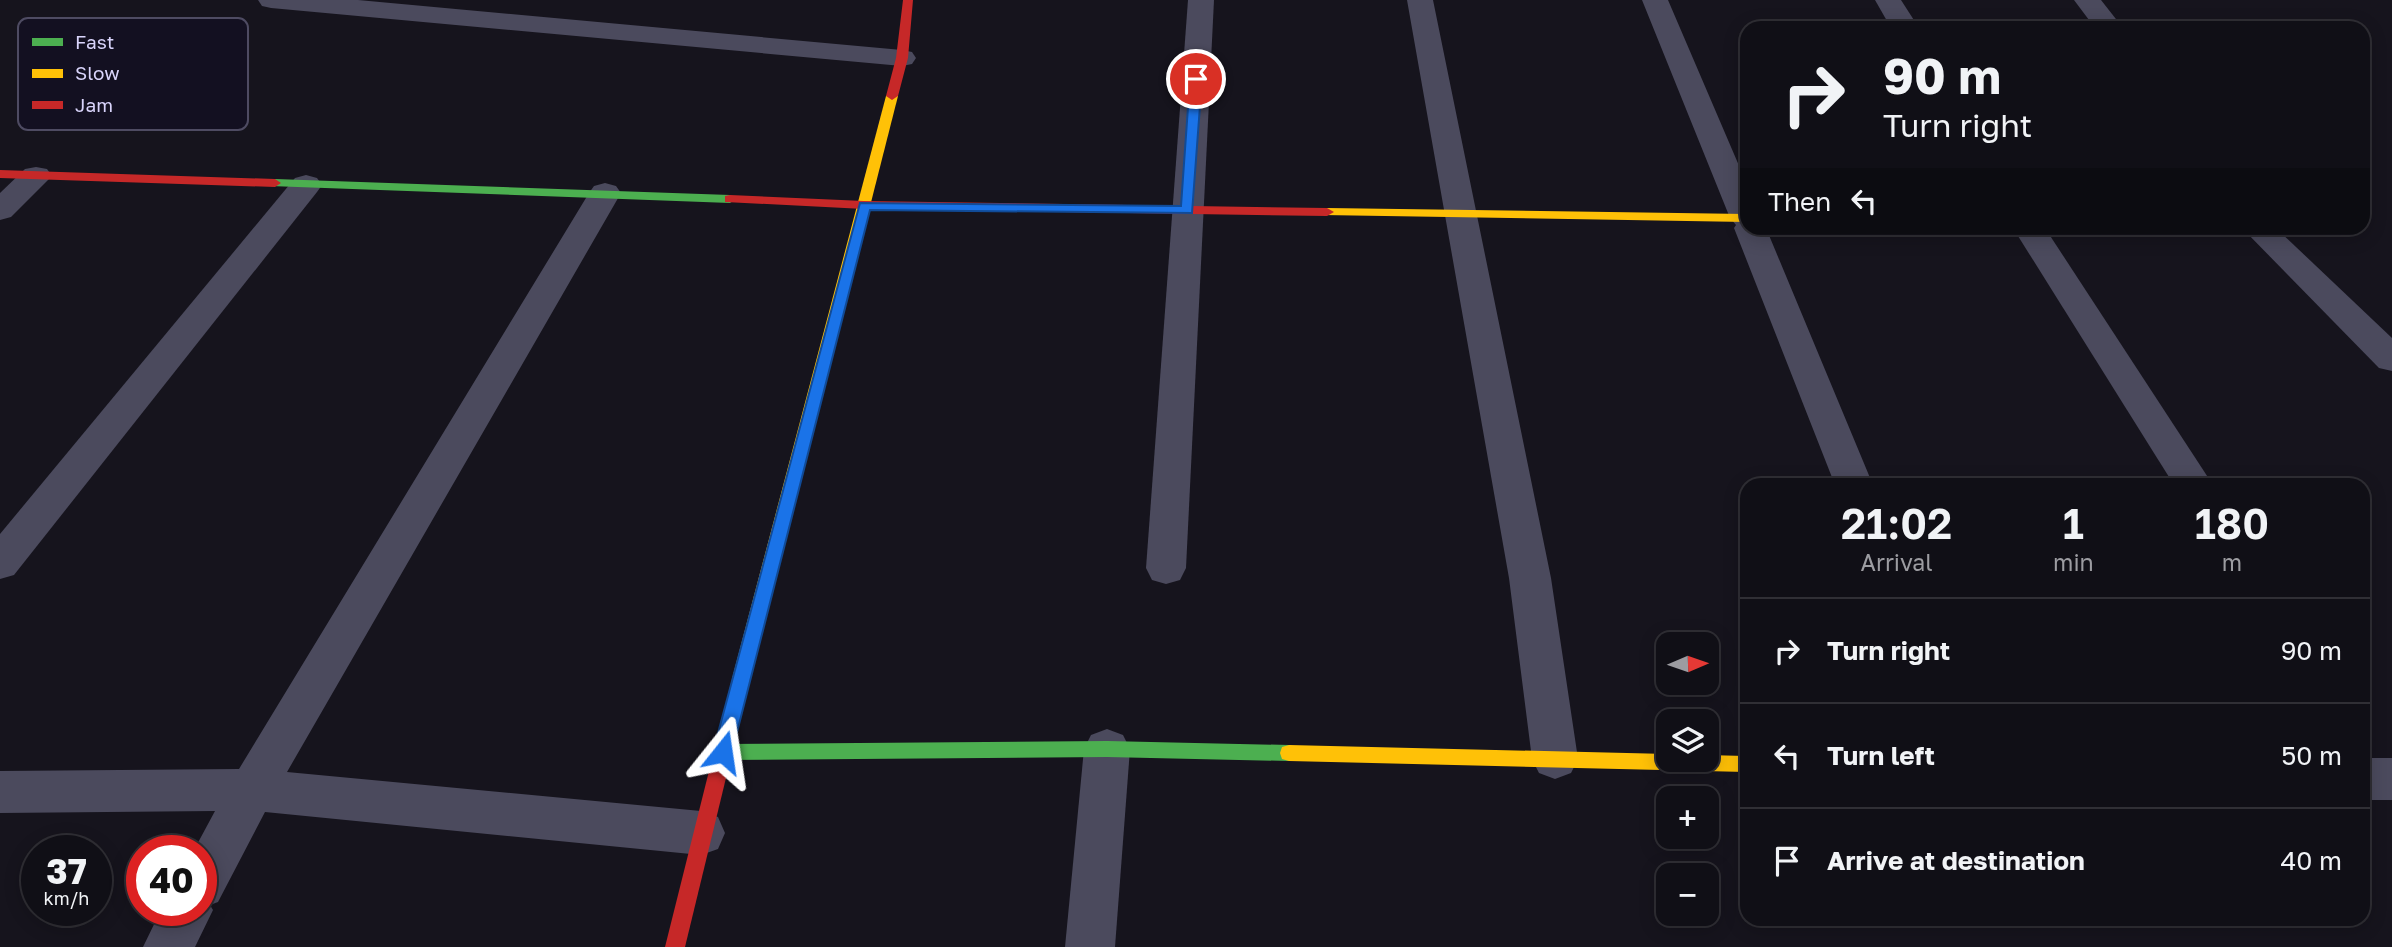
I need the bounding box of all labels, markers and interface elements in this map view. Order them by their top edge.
legend [18,18,248,130]
text: Fast [75,30,114,53]
text: 90 m [1883,46,2001,105]
pin [1166,49,1226,109]
icon: right [1768,49,1859,140]
icon: arrive [1177,60,1215,98]
text: Slow [75,61,120,84]
text: Jam [75,93,113,116]
text: Turn right [1883,106,2032,144]
icon: left [1845,182,1883,220]
text: Then [1768,186,1831,217]
text: 21:02 [1841,498,1952,548]
text: 1 [2063,498,2084,548]
text: 180 [2195,498,2269,548]
text: Arrival [1861,548,1933,576]
text: min [2053,548,2094,576]
text: m [2222,548,2242,576]
north arrow [1656,632,1718,695]
map controls [1656,632,1719,926]
icon: right [1768,632,1806,670]
text: Turn right [1827,635,1950,666]
text: 90 m [2281,635,2342,666]
button: layers [1656,709,1719,772]
position arrow [686,715,760,789]
icon: left [1768,737,1806,775]
text: Turn left [1827,740,1935,771]
text: 50 m [2281,740,2342,771]
button: + [1656,786,1719,849]
speed limit sign: 40 [126,835,217,926]
icon: arrive [1768,842,1806,880]
text: Arrive at destination [1827,845,2085,876]
text: 40 m [2281,845,2342,876]
text: 37 [46,850,87,892]
button: − [1656,863,1719,926]
text: km/h [44,887,89,909]

